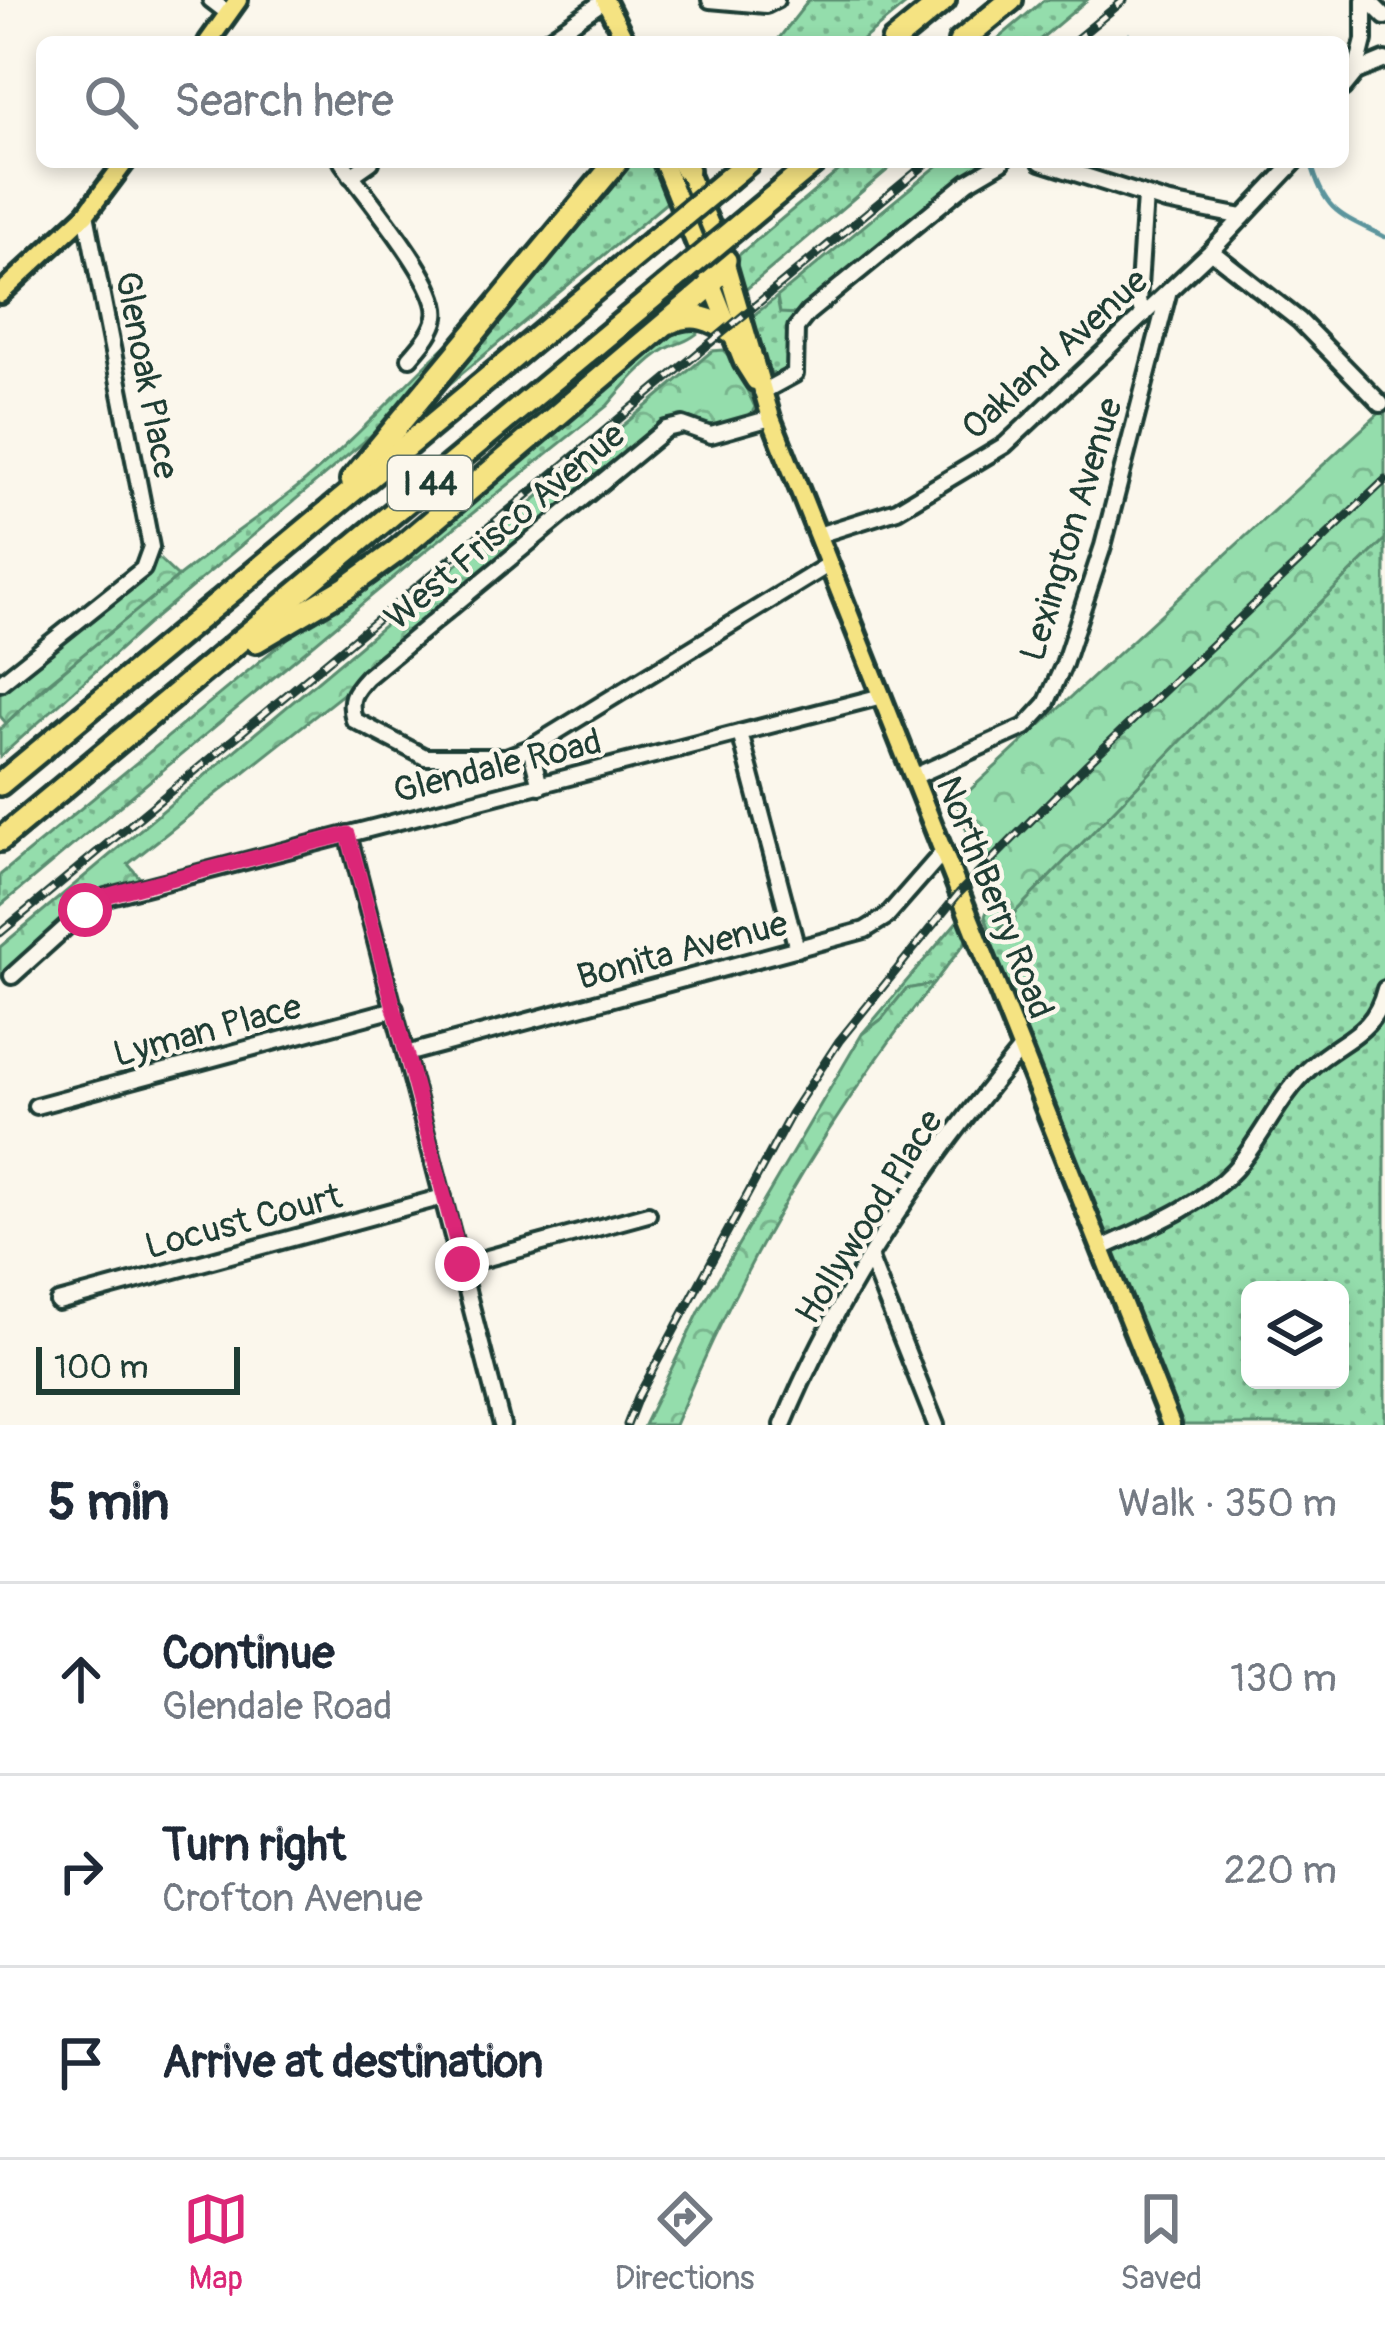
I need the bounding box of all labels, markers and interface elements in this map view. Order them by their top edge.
search box [36,36,1349,168]
icon: search [78,69,144,135]
text: Search here [174,74,394,130]
street label: Oakland Avenue [953,258,1158,450]
street label: Glenoak Place [104,268,189,483]
street label: Lexington Avenue [1010,392,1133,667]
street label: West Frisco Avenue [376,412,635,640]
road number: I 44 [388,456,472,510]
street label: Glendale Road [389,719,606,814]
street label: North Berry Road [926,770,1064,1025]
route start [58,883,112,937]
street label: Bonita Avenue [572,901,793,1000]
street label: Lyman Place [108,984,307,1077]
street label: Hollywood Place [785,1101,953,1332]
street label: Locust Court [140,1174,347,1269]
route end [435,1237,489,1291]
map controls [1241,1281,1349,1389]
button: layers [1241,1281,1349,1389]
scale bar [36,1341,240,1394]
text: 100 m [54,1347,148,1388]
text: 5 min [48,1471,169,1535]
text: Walk · 350 m [1118,1479,1337,1528]
text: Continue [162,1626,335,1682]
icon: ahead [48,1646,114,1712]
text: 130 m [1230,1654,1337,1703]
text: Glendale Road [162,1682,392,1731]
text: Turn right [162,1818,346,1874]
icon: right [48,1838,114,1904]
text: 220 m [1224,1846,1337,1895]
text: Crofton Avenue [162,1874,423,1923]
icon: arrive [48,2030,114,2096]
text: Arrive at destination [162,2035,543,2091]
tab: Map [183,2186,249,2299]
tab: Directions [615,2186,755,2299]
tab: Saved [1120,2186,1202,2299]

